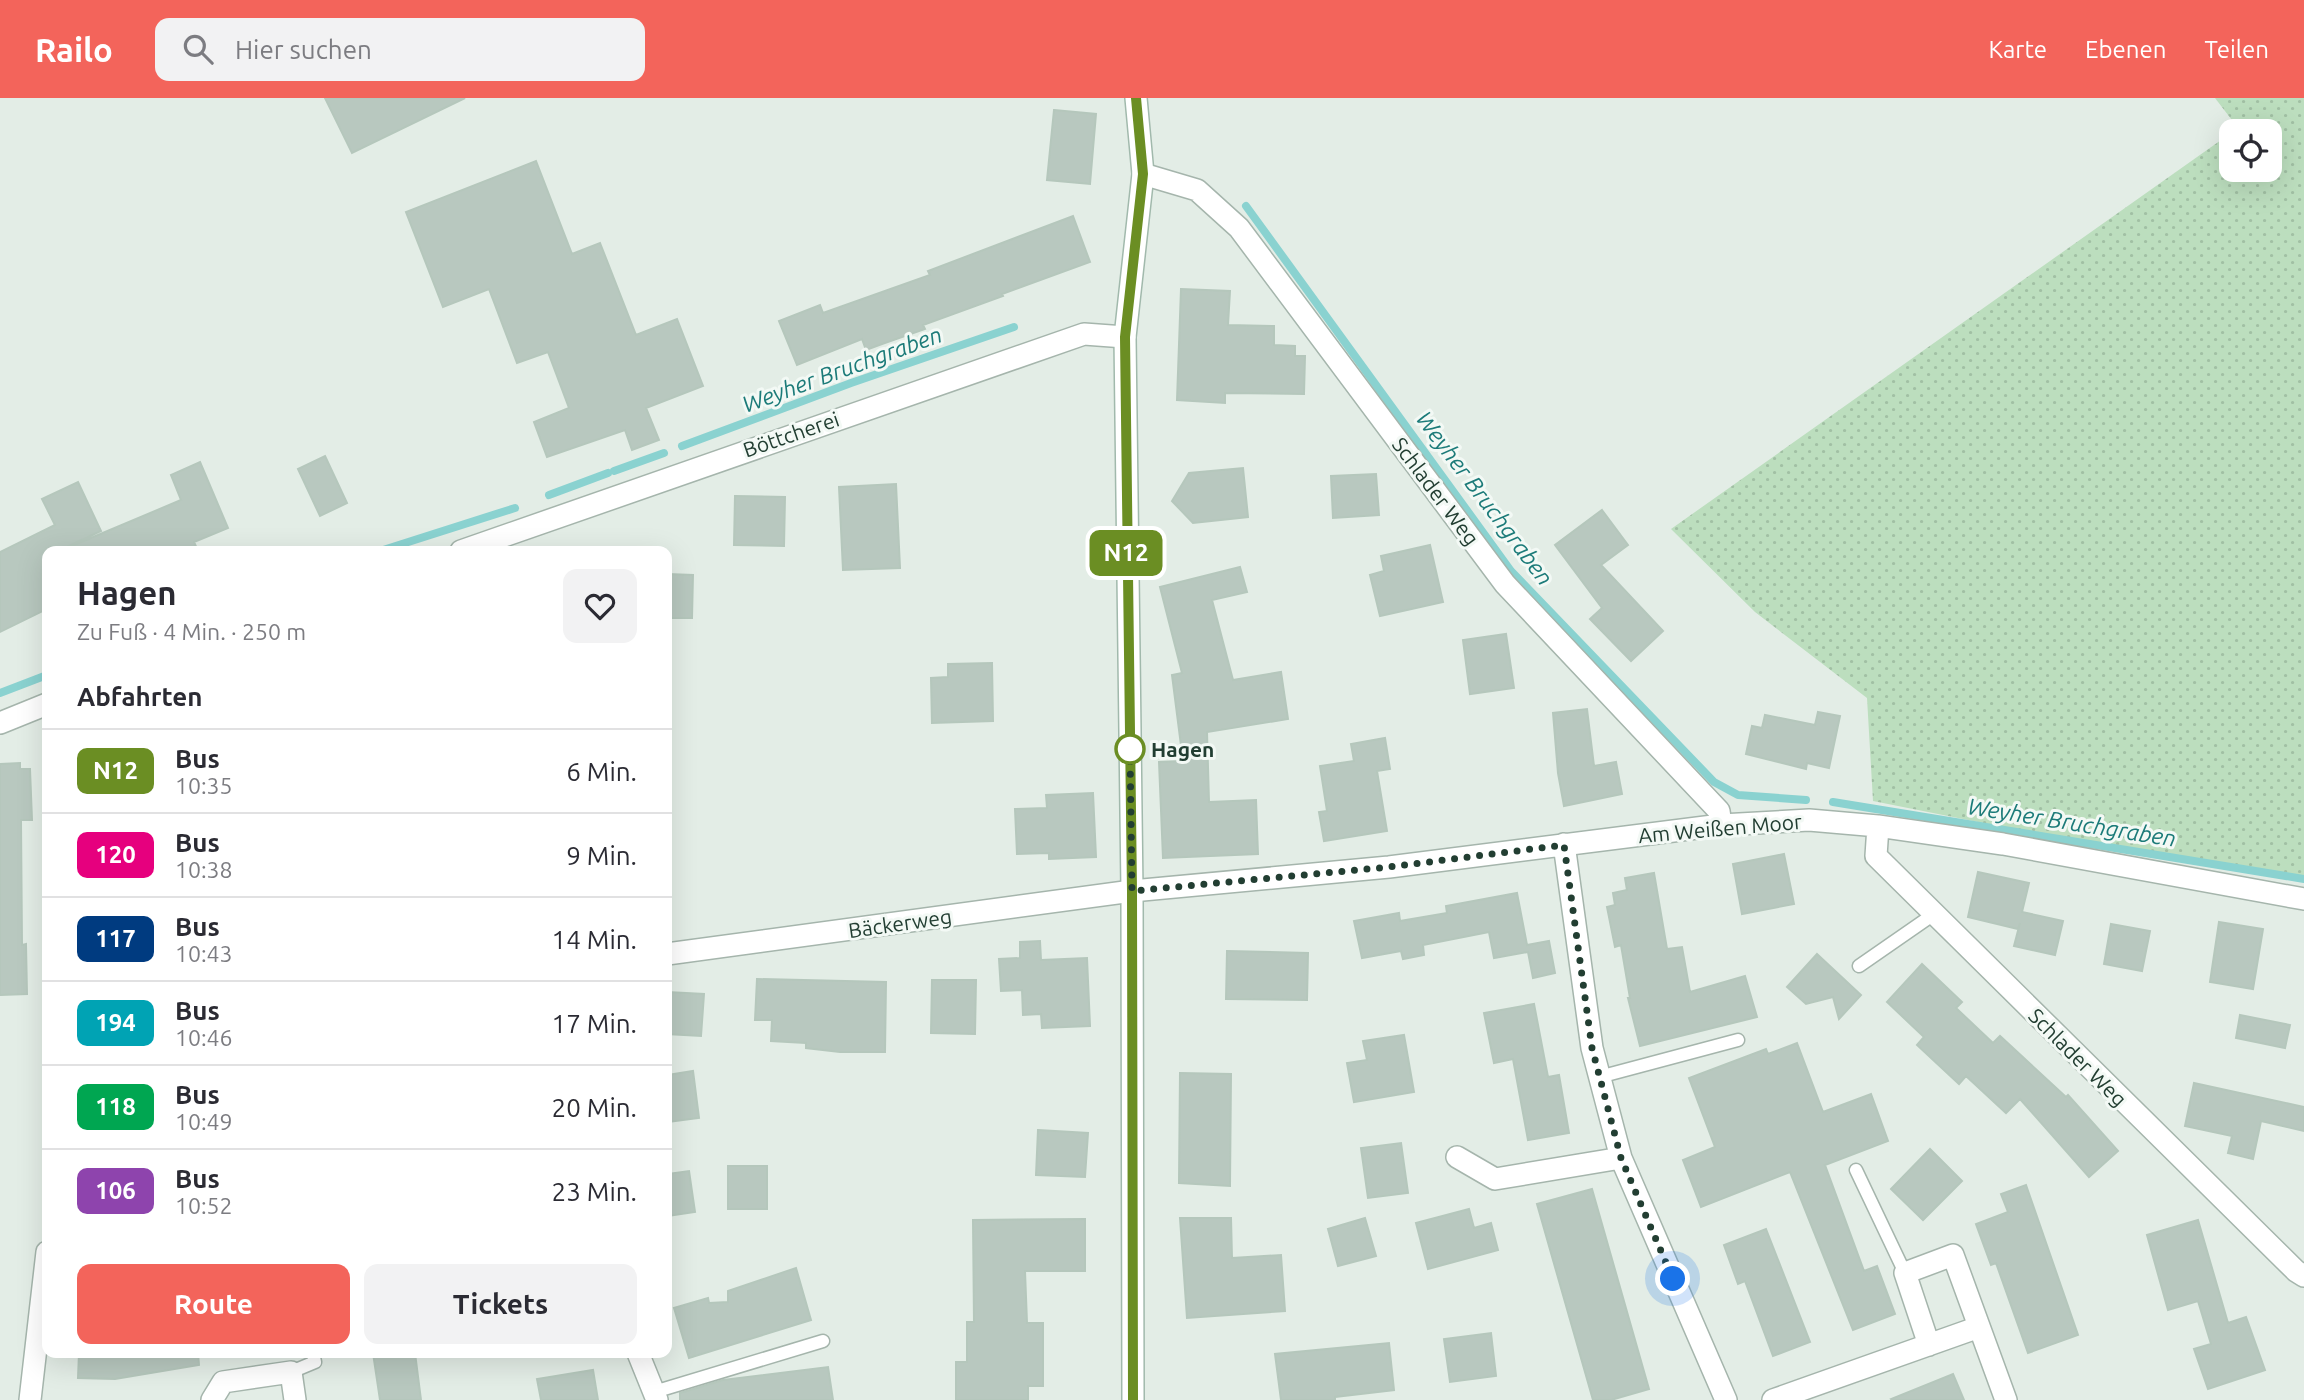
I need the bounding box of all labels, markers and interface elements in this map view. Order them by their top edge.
search box [155,18,645,81]
icon: search [179,30,217,68]
text: Railo [35,31,113,68]
text: Hier suchen [235,35,372,64]
text: Karte [1988,36,2047,63]
text: Ebenen [2085,36,2166,63]
text: Teilen [2204,36,2269,63]
map controls [2219,119,2282,182]
button: locate [2219,119,2282,182]
water label: Weyher Bruchgraben [739,321,945,417]
street label: Böttcherei [740,406,842,462]
water label: Weyher Bruchgraben [1412,406,1558,590]
street label: Schlader Weg [1388,432,1484,550]
line badge: N12 [1086,530,1166,576]
text: N12 [1104,539,1148,566]
button: heart [563,569,637,643]
text: Hagen [77,574,177,611]
text: Zu Fuß · 4 Min. · 250 m [77,619,306,644]
text: Abfahrten [77,682,202,711]
marker: Hagen [1115,734,1145,764]
place label: Hagen [1151,737,1214,761]
text: Bus [175,744,220,773]
text: N12 [93,757,138,784]
text: 6 Min. [566,757,637,786]
text: 10:35 [175,773,233,798]
water label: Weyher Bruchgraben [1966,793,2178,851]
street label: Am Weißen Moor [1637,809,1803,847]
text: Bus [175,828,220,857]
text: 120 [95,841,136,868]
text: 9 Min. [566,841,637,870]
text: 10:38 [175,857,233,882]
street label: Bäckerweg [847,904,953,942]
text: Bus [175,912,220,941]
text: 117 [95,925,136,952]
text: 14 Min. [552,925,637,954]
text: 10:43 [175,941,233,966]
text: Bus [175,996,220,1025]
street label: Schlader Weg [2024,1003,2132,1111]
text: 194 [95,1009,136,1036]
text: 17 Min. [552,1009,637,1038]
text: 10:46 [175,1025,233,1050]
text: Bus [175,1080,220,1109]
text: 118 [95,1093,136,1120]
text: 20 Min. [552,1093,637,1122]
text: 10:49 [175,1109,233,1134]
text: Bus [175,1164,220,1193]
text: 106 [95,1177,136,1204]
text: 23 Min. [552,1177,637,1206]
text: 10:52 [175,1193,233,1218]
your location [1655,1261,1690,1296]
button: Route [77,1264,350,1344]
button: Tickets [364,1264,637,1344]

